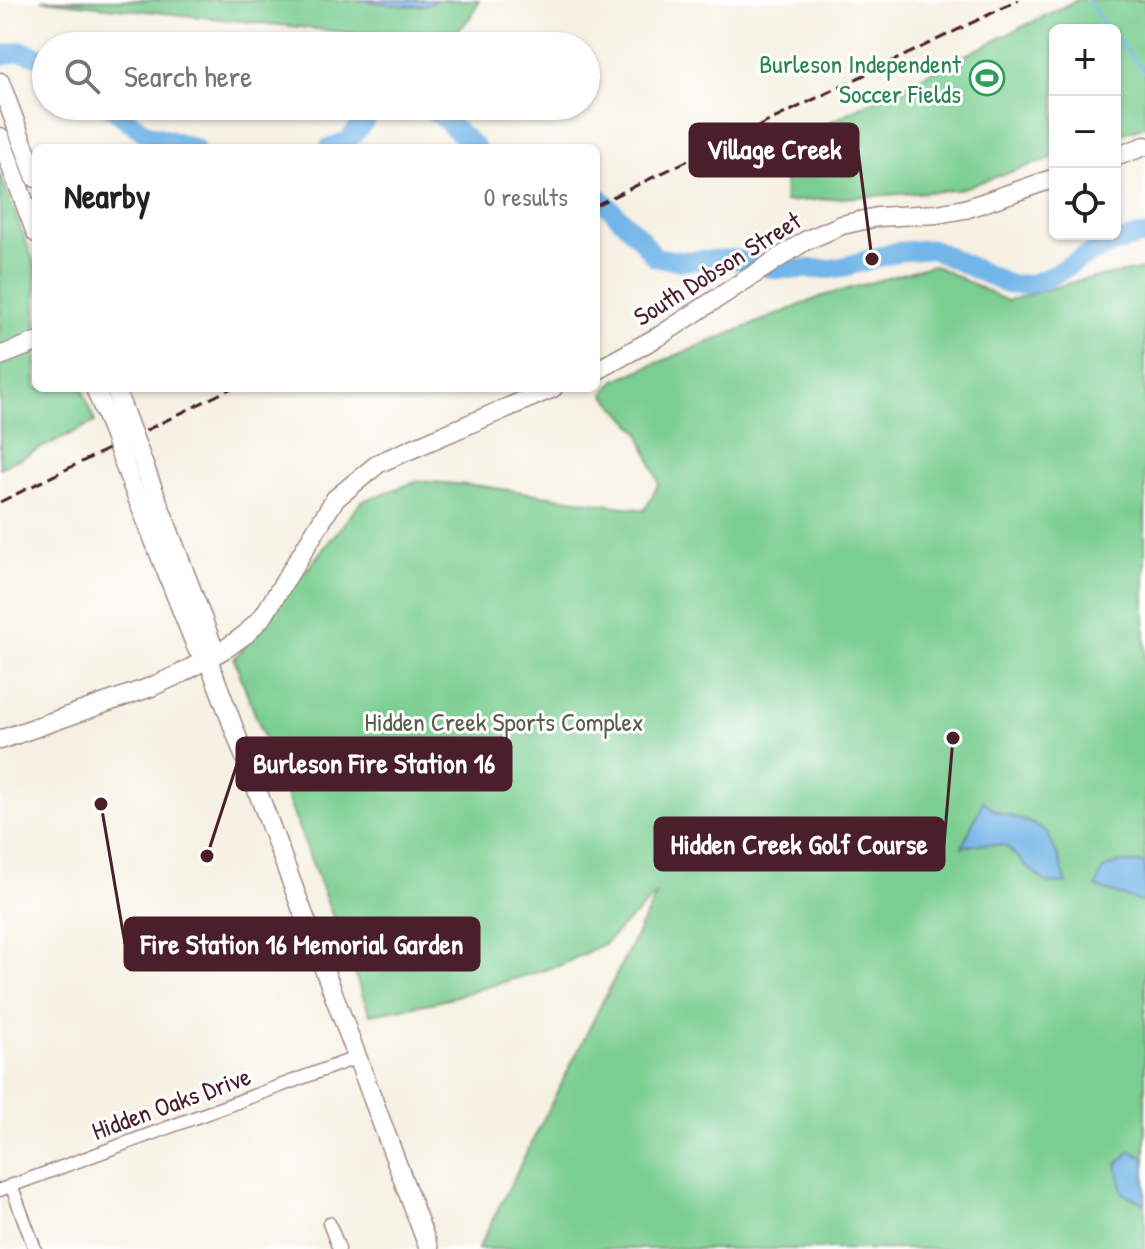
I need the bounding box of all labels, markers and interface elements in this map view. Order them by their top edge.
map controls [1049,24,1121,240]
button: + [1049,24,1121,96]
search box [32,32,600,120]
place label: Burleson Independent Soccer Fields [759,46,962,111]
icon: search [60,54,104,98]
text: Search here [124,56,252,96]
sports icon: Burleson Independent Soccer Fields [968,59,1006,97]
button: − [1049,96,1121,168]
callout: Village Creek [690,124,858,176]
text: Village Creek [706,130,842,169]
button: locate [1049,168,1121,240]
text: Nearby [64,173,150,219]
text: 0 results [484,179,568,214]
street label: South Dobson Street [627,202,808,333]
park label: Hidden Creek Sports Complex [364,704,644,739]
callout: Burleson Fire Station 16 [237,738,511,790]
text: Burleson Fire Station 16 [253,744,495,782]
callout: Hidden Creek Golf Course [655,818,944,870]
text: Hidden Creek Golf Course [670,825,928,863]
callout: Fire Station 16 Memorial Garden [125,918,479,970]
text: Fire Station 16 Memorial Garden [140,925,463,963]
street label: Hidden Oaks Drive [87,1058,255,1148]

